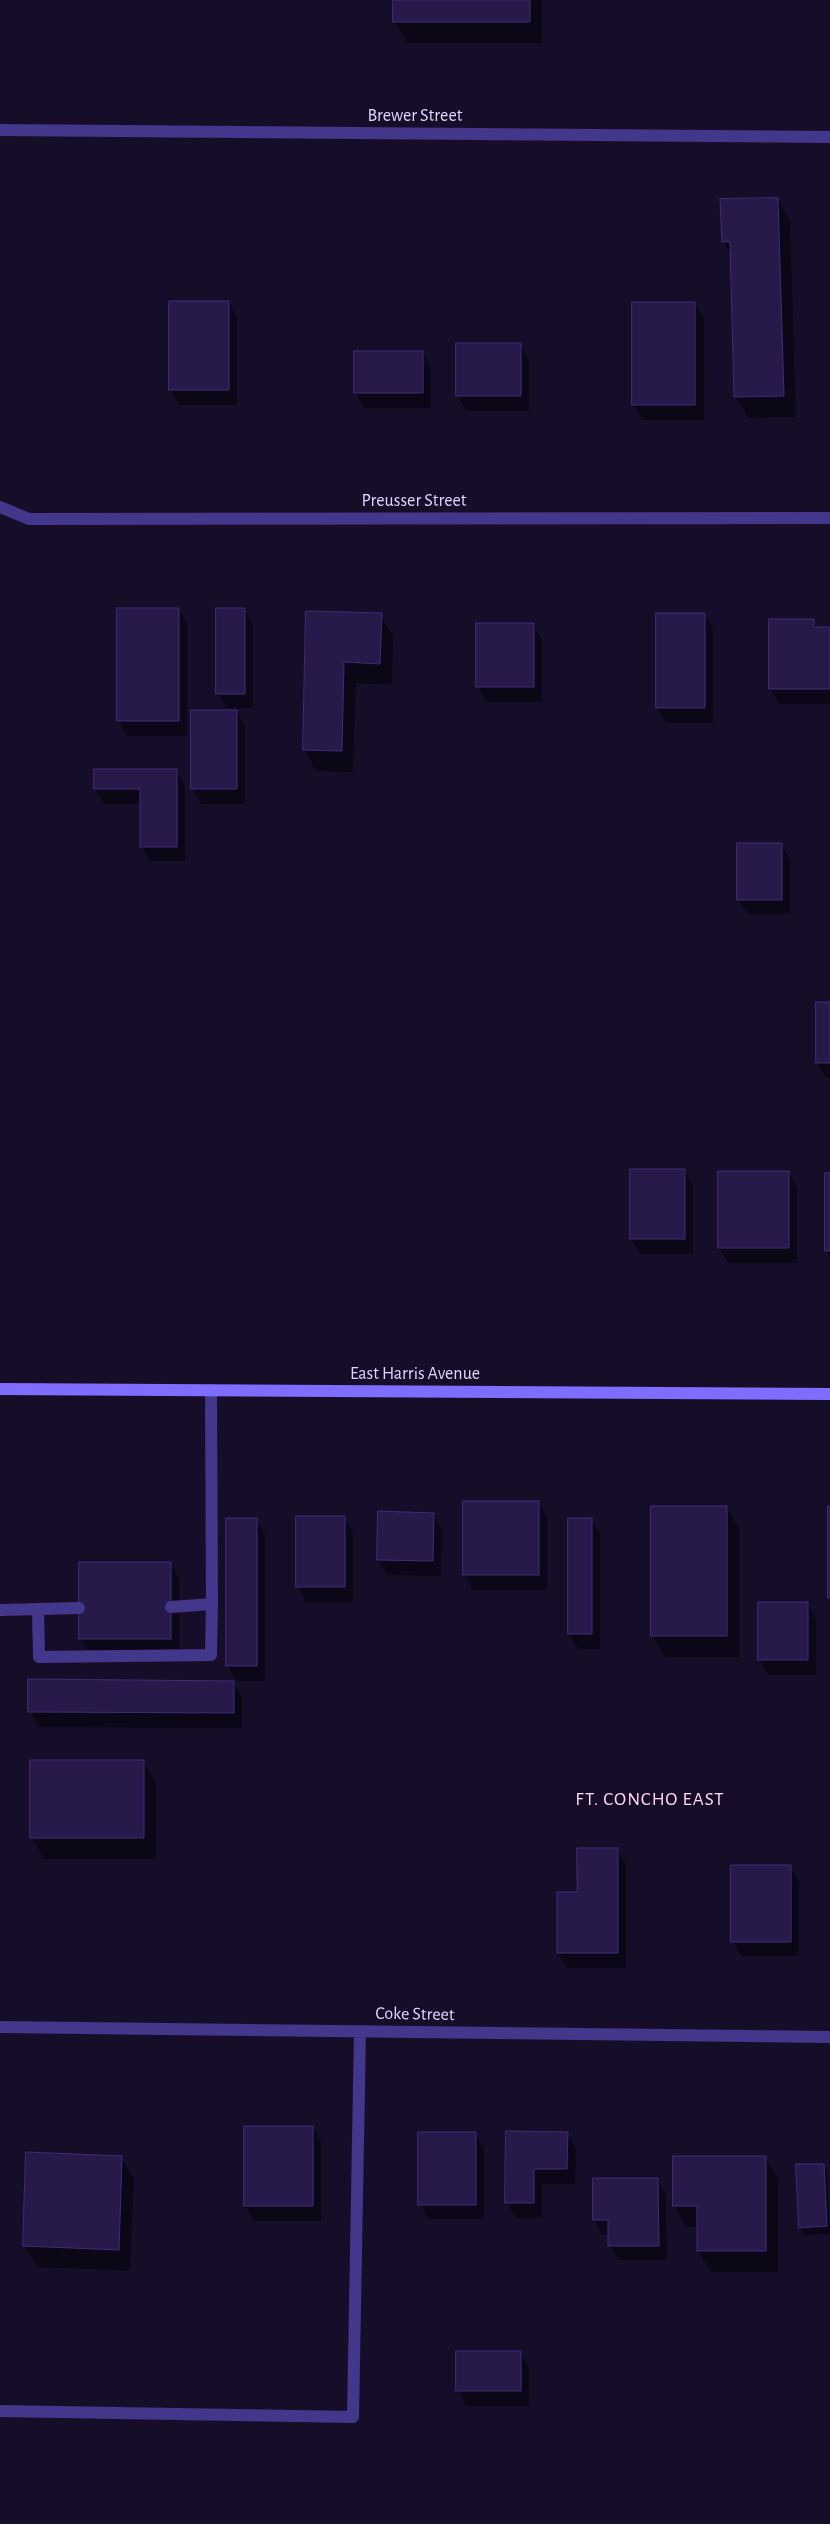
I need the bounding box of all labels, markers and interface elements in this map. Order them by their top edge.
street label: Brewer Street [368,105,462,127]
street label: Preusser Street [361,490,467,512]
street label: East Harris Avenue [350,1363,480,1385]
district label: FT. CONCHO EAST [573,1788,727,1810]
street label: Coke Street [375,2003,455,2025]

